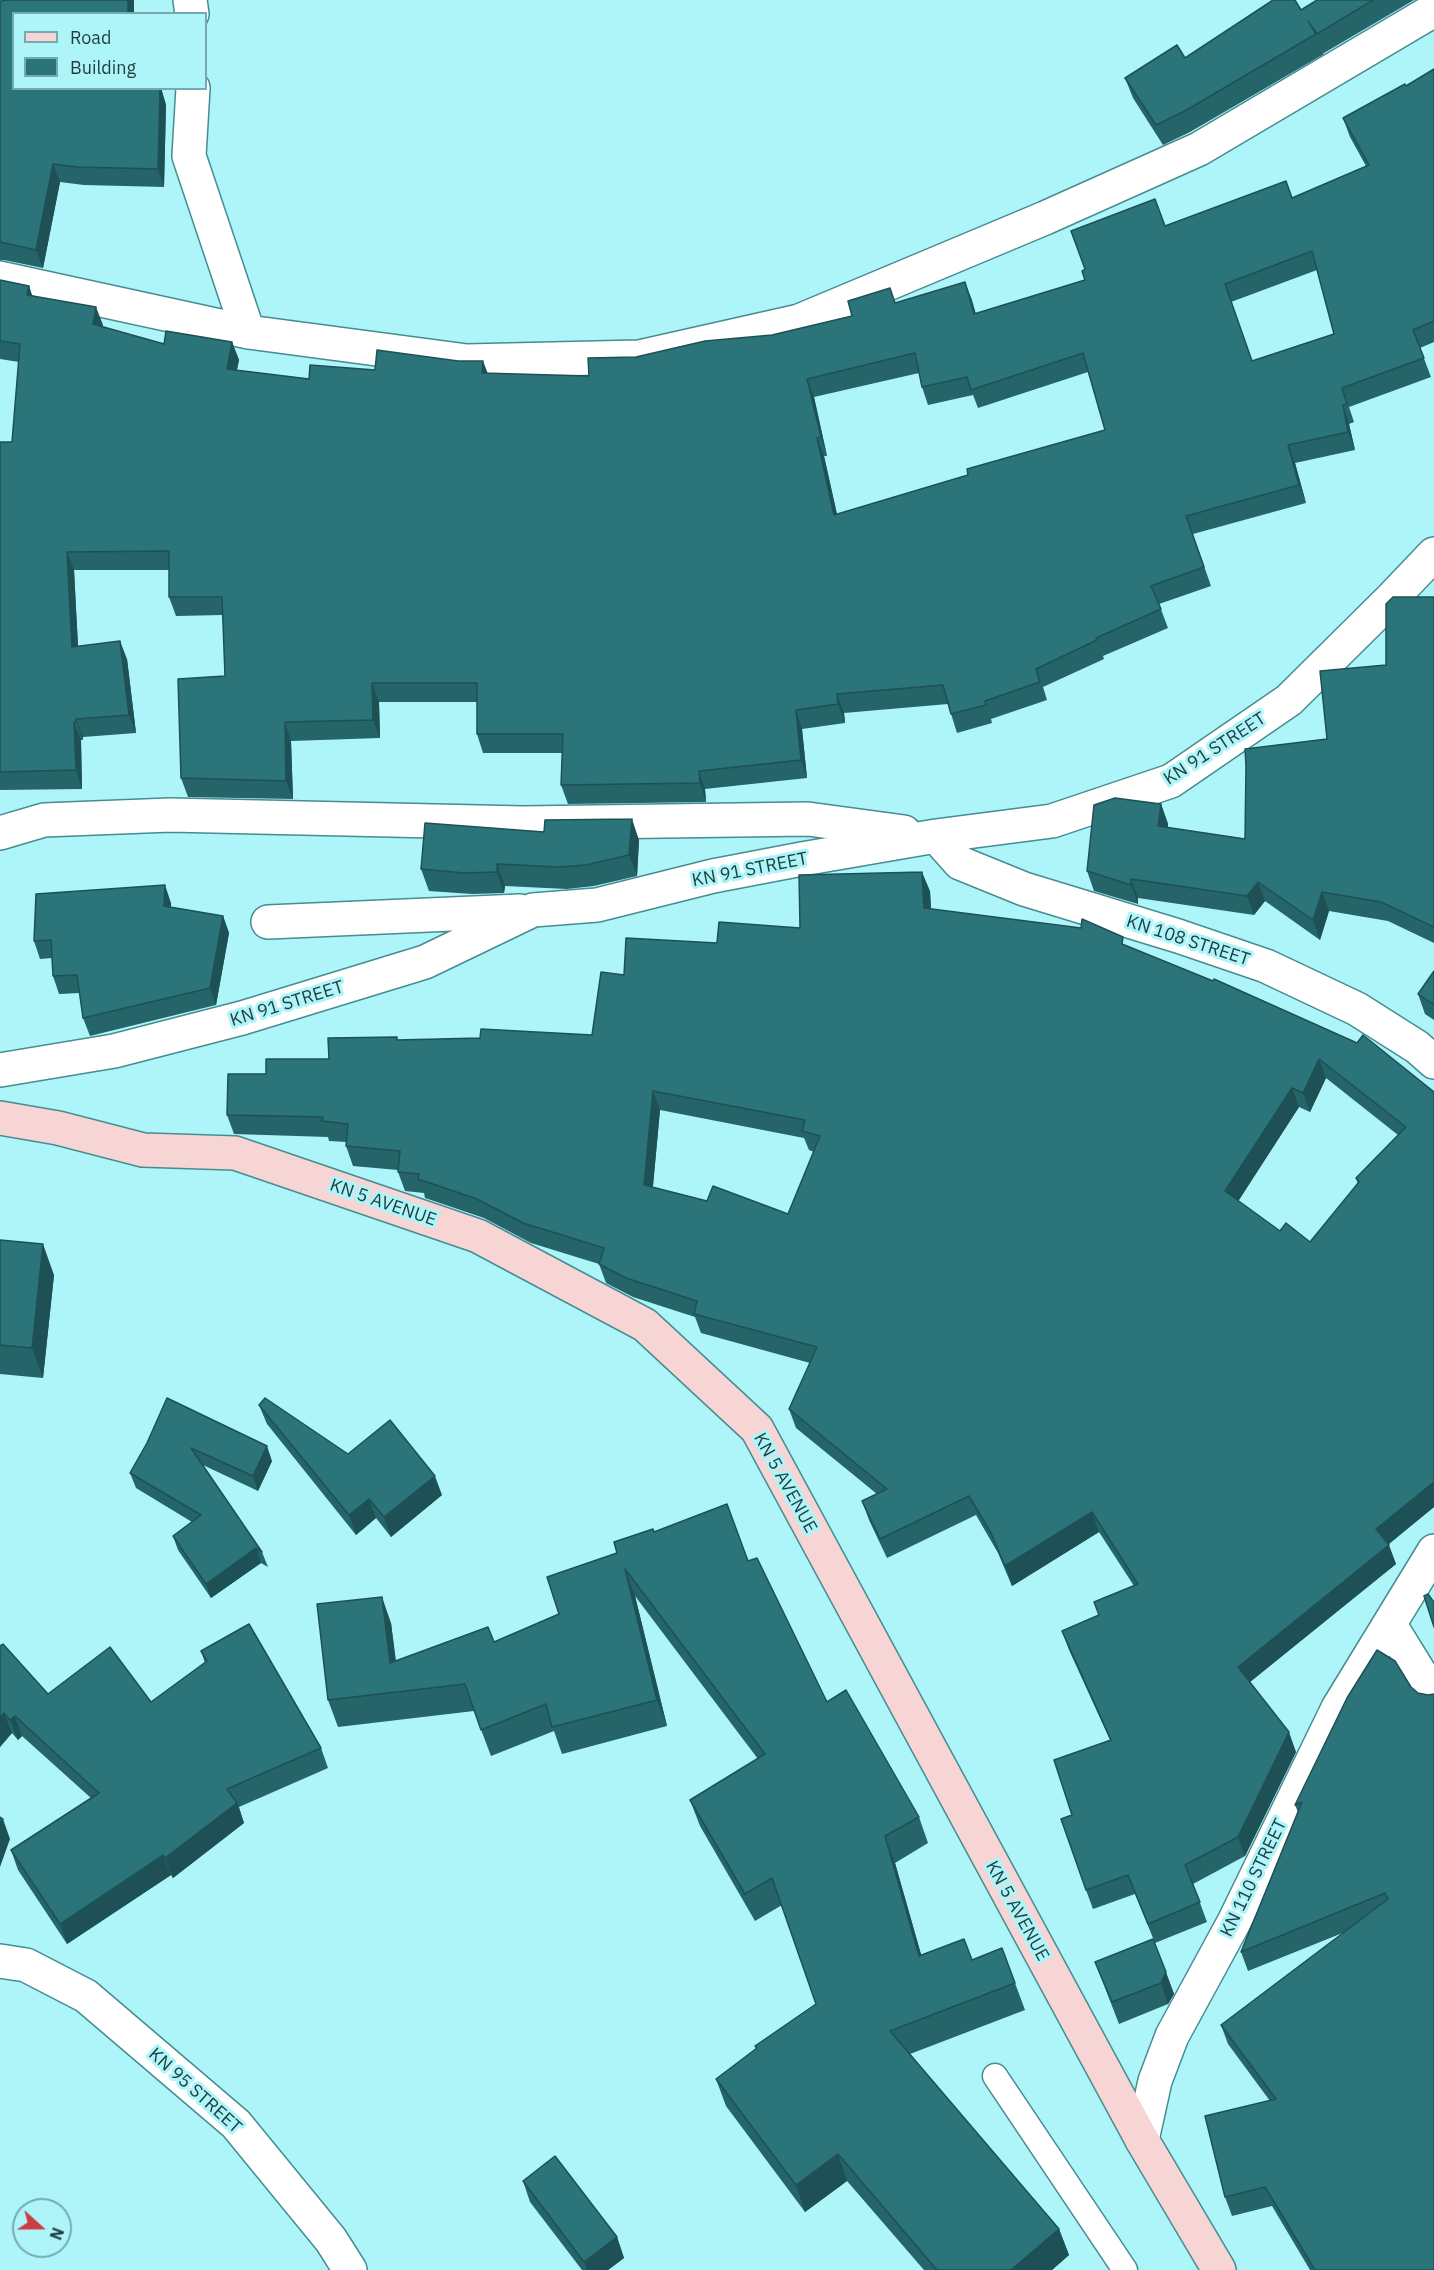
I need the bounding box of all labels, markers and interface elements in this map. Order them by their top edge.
legend [12,12,207,90]
text: Road [70,26,111,49]
text: Building [70,56,136,79]
street label: KN 91 STREET [1160,708,1270,790]
street label: KN 91 STREET [690,848,810,892]
street label: KN 108 STREET [1124,911,1252,971]
street label: KN 91 STREET [228,976,346,1032]
street label: KN 5 AVENUE [327,1175,439,1231]
street label: KN 5 AVENUE [749,1429,821,1537]
street label: KN 110 STREET [1216,1816,1292,1940]
street label: KN 5 AVENUE [981,1857,1053,1965]
street label: KN 95 STREET [144,2044,246,2138]
north arrow [12,2198,72,2258]
text: N [46,2225,68,2243]

